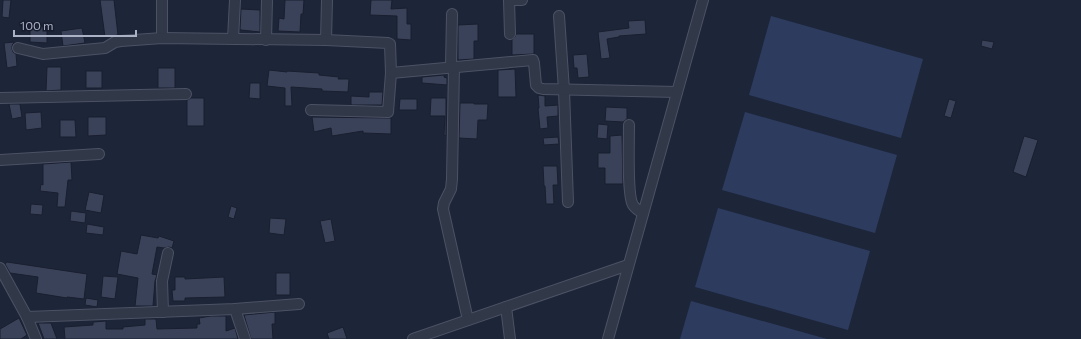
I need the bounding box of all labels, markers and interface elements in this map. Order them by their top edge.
scale bar [14,12,136,38]
text: 100 m [20,18,54,32]

